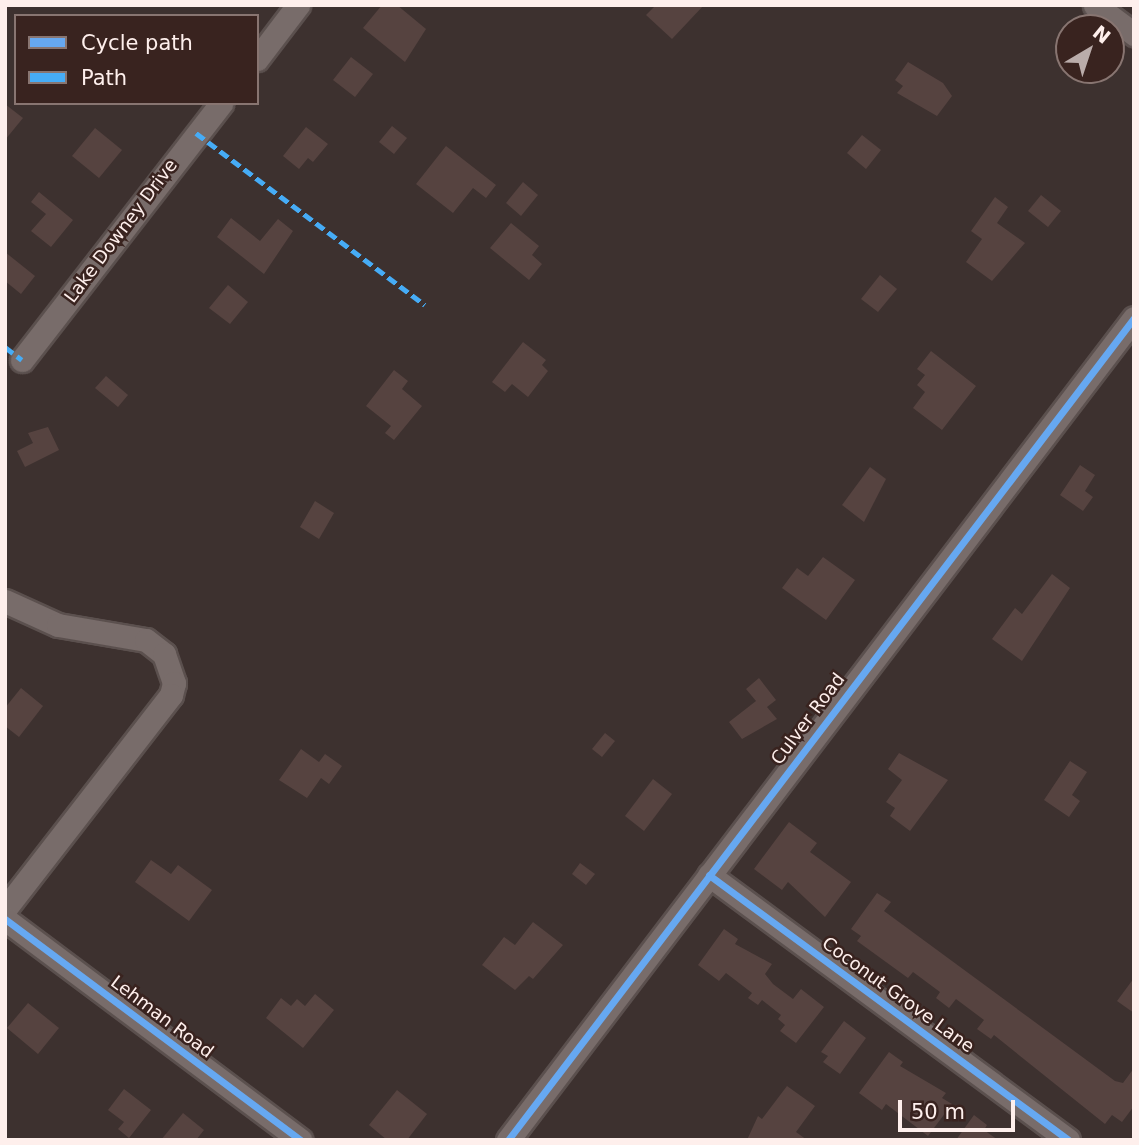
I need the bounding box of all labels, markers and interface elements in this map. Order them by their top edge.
legend [14,14,259,105]
north arrow [1055,14,1125,84]
text: N [1089,21,1115,48]
text: Cycle path [81,31,193,55]
text: Path [81,66,127,90]
street label: Lake Downey Drive [60,155,182,307]
street label: Culver Road [767,669,849,769]
street label: Coconut Grove Lane [818,932,978,1058]
street label: Lehman Road [106,971,218,1063]
scale bar [901,1086,1018,1130]
text: 50 m [911,1100,965,1124]

